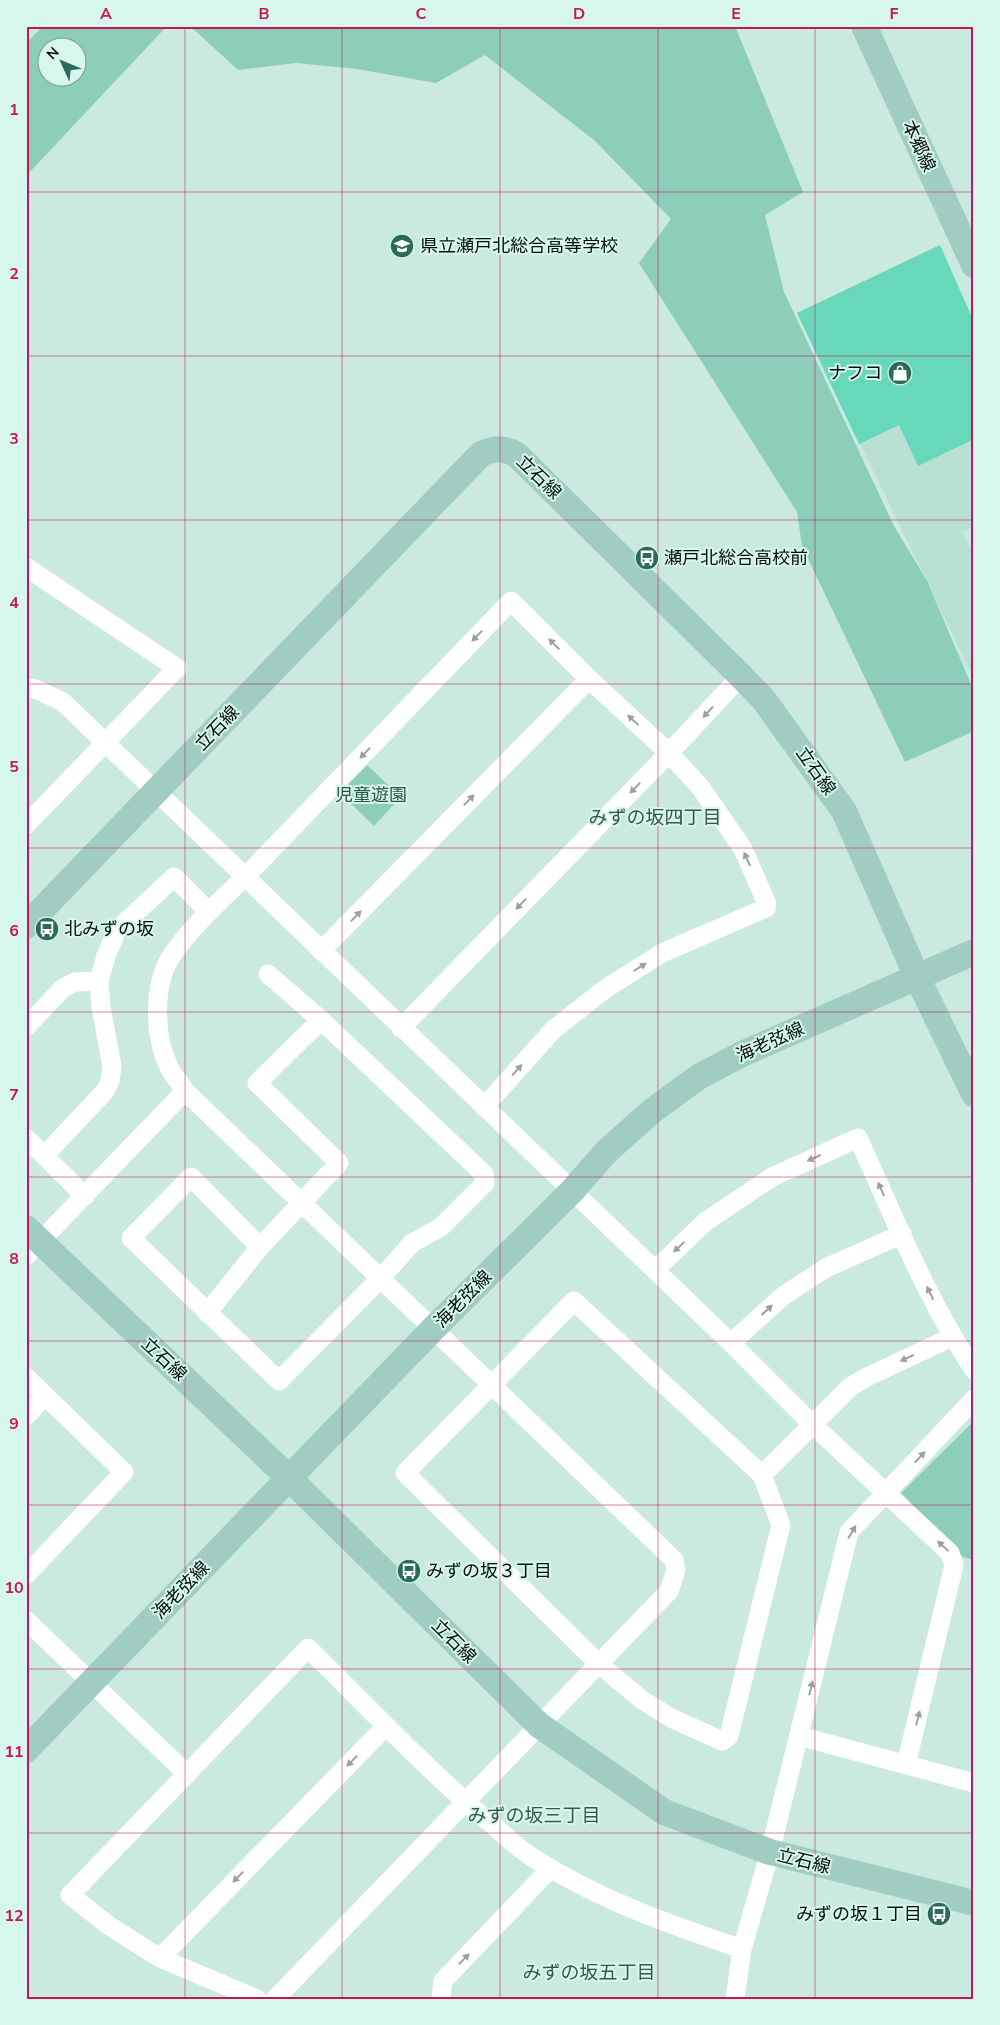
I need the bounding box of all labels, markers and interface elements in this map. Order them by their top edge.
text: A [100,3,112,25]
text: B [258,3,270,25]
text: C [416,3,427,25]
text: D [573,3,585,25]
text: E [731,3,741,25]
text: F [890,3,899,25]
north arrow [38,38,88,88]
text: N [43,43,63,64]
text: 1 [9,99,19,121]
street label: 本郷線 [897,116,941,176]
school or university icon: 県立瀬戸北総合高等学校 [389,233,415,259]
place label: 県立瀬戸北総合高等学校 [420,234,618,258]
text: 2 [9,263,19,285]
shop icon: ナフコ [887,360,913,386]
place label: ナフコ [828,361,882,385]
text: 3 [9,428,19,450]
street label: 立石線 [511,450,567,504]
bus stop icon: 瀬戸北総合高校前 [634,545,660,571]
place label: 瀬戸北総合高校前 [664,546,808,570]
text: 4 [9,592,19,614]
one-way arrow [472,630,484,642]
one-way arrow [548,638,560,650]
street label: 立石線 [190,700,244,756]
one-way arrow [702,705,714,717]
one-way arrow [627,714,639,726]
street label: 立石線 [791,742,841,800]
one-way arrow [359,747,371,759]
text: 5 [9,756,19,778]
one-way arrow [629,782,641,794]
park label: 児童遊園 [335,783,407,807]
one-way arrow [463,794,475,806]
district label: みずの坂四丁目 [588,805,722,831]
one-way arrow [743,852,751,866]
one-way arrow [515,898,527,910]
one-way arrow [349,910,361,922]
bus stop icon: 北みずの坂 [34,916,60,942]
place label: 北みずの坂 [64,917,154,941]
text: 6 [9,920,19,942]
one-way arrow [634,962,647,971]
street label: 海老弦線 [732,1016,808,1068]
one-way arrow [511,1064,522,1077]
text: 7 [9,1084,19,1106]
one-way arrow [807,1155,821,1163]
one-way arrow [877,1182,885,1196]
one-way arrow [673,1241,685,1253]
text: 8 [9,1248,19,1270]
street label: 海老弦線 [429,1265,497,1333]
one-way arrow [926,1286,935,1301]
one-way arrow [761,1304,773,1316]
street label: 立石線 [136,1332,192,1386]
one-way arrow [900,1353,915,1362]
text: 9 [9,1413,19,1435]
one-way arrow [914,1451,926,1463]
one-way arrow [847,1525,856,1538]
one-way arrow [937,1540,949,1552]
street label: 海老弦線 [147,1556,215,1624]
bus stop icon: みずの坂３丁目 [396,1558,422,1584]
place label: みずの坂３丁目 [426,1559,552,1583]
text: 10 [4,1577,24,1599]
street label: 立石線 [426,1613,482,1669]
one-way arrow [807,1681,815,1696]
one-way arrow [914,1710,922,1725]
text: 11 [4,1741,24,1763]
one-way arrow [346,1754,358,1766]
district label: みずの坂三丁目 [467,1803,601,1829]
street label: 立石線 [775,1843,833,1879]
one-way arrow [233,1871,245,1883]
bus stop icon: みずの坂１丁目 [926,1901,952,1927]
place label: みずの坂１丁目 [796,1902,922,1926]
text: 12 [4,1905,24,1927]
one-way arrow [458,1953,470,1965]
district label: みずの坂五丁目 [522,1960,656,1986]

